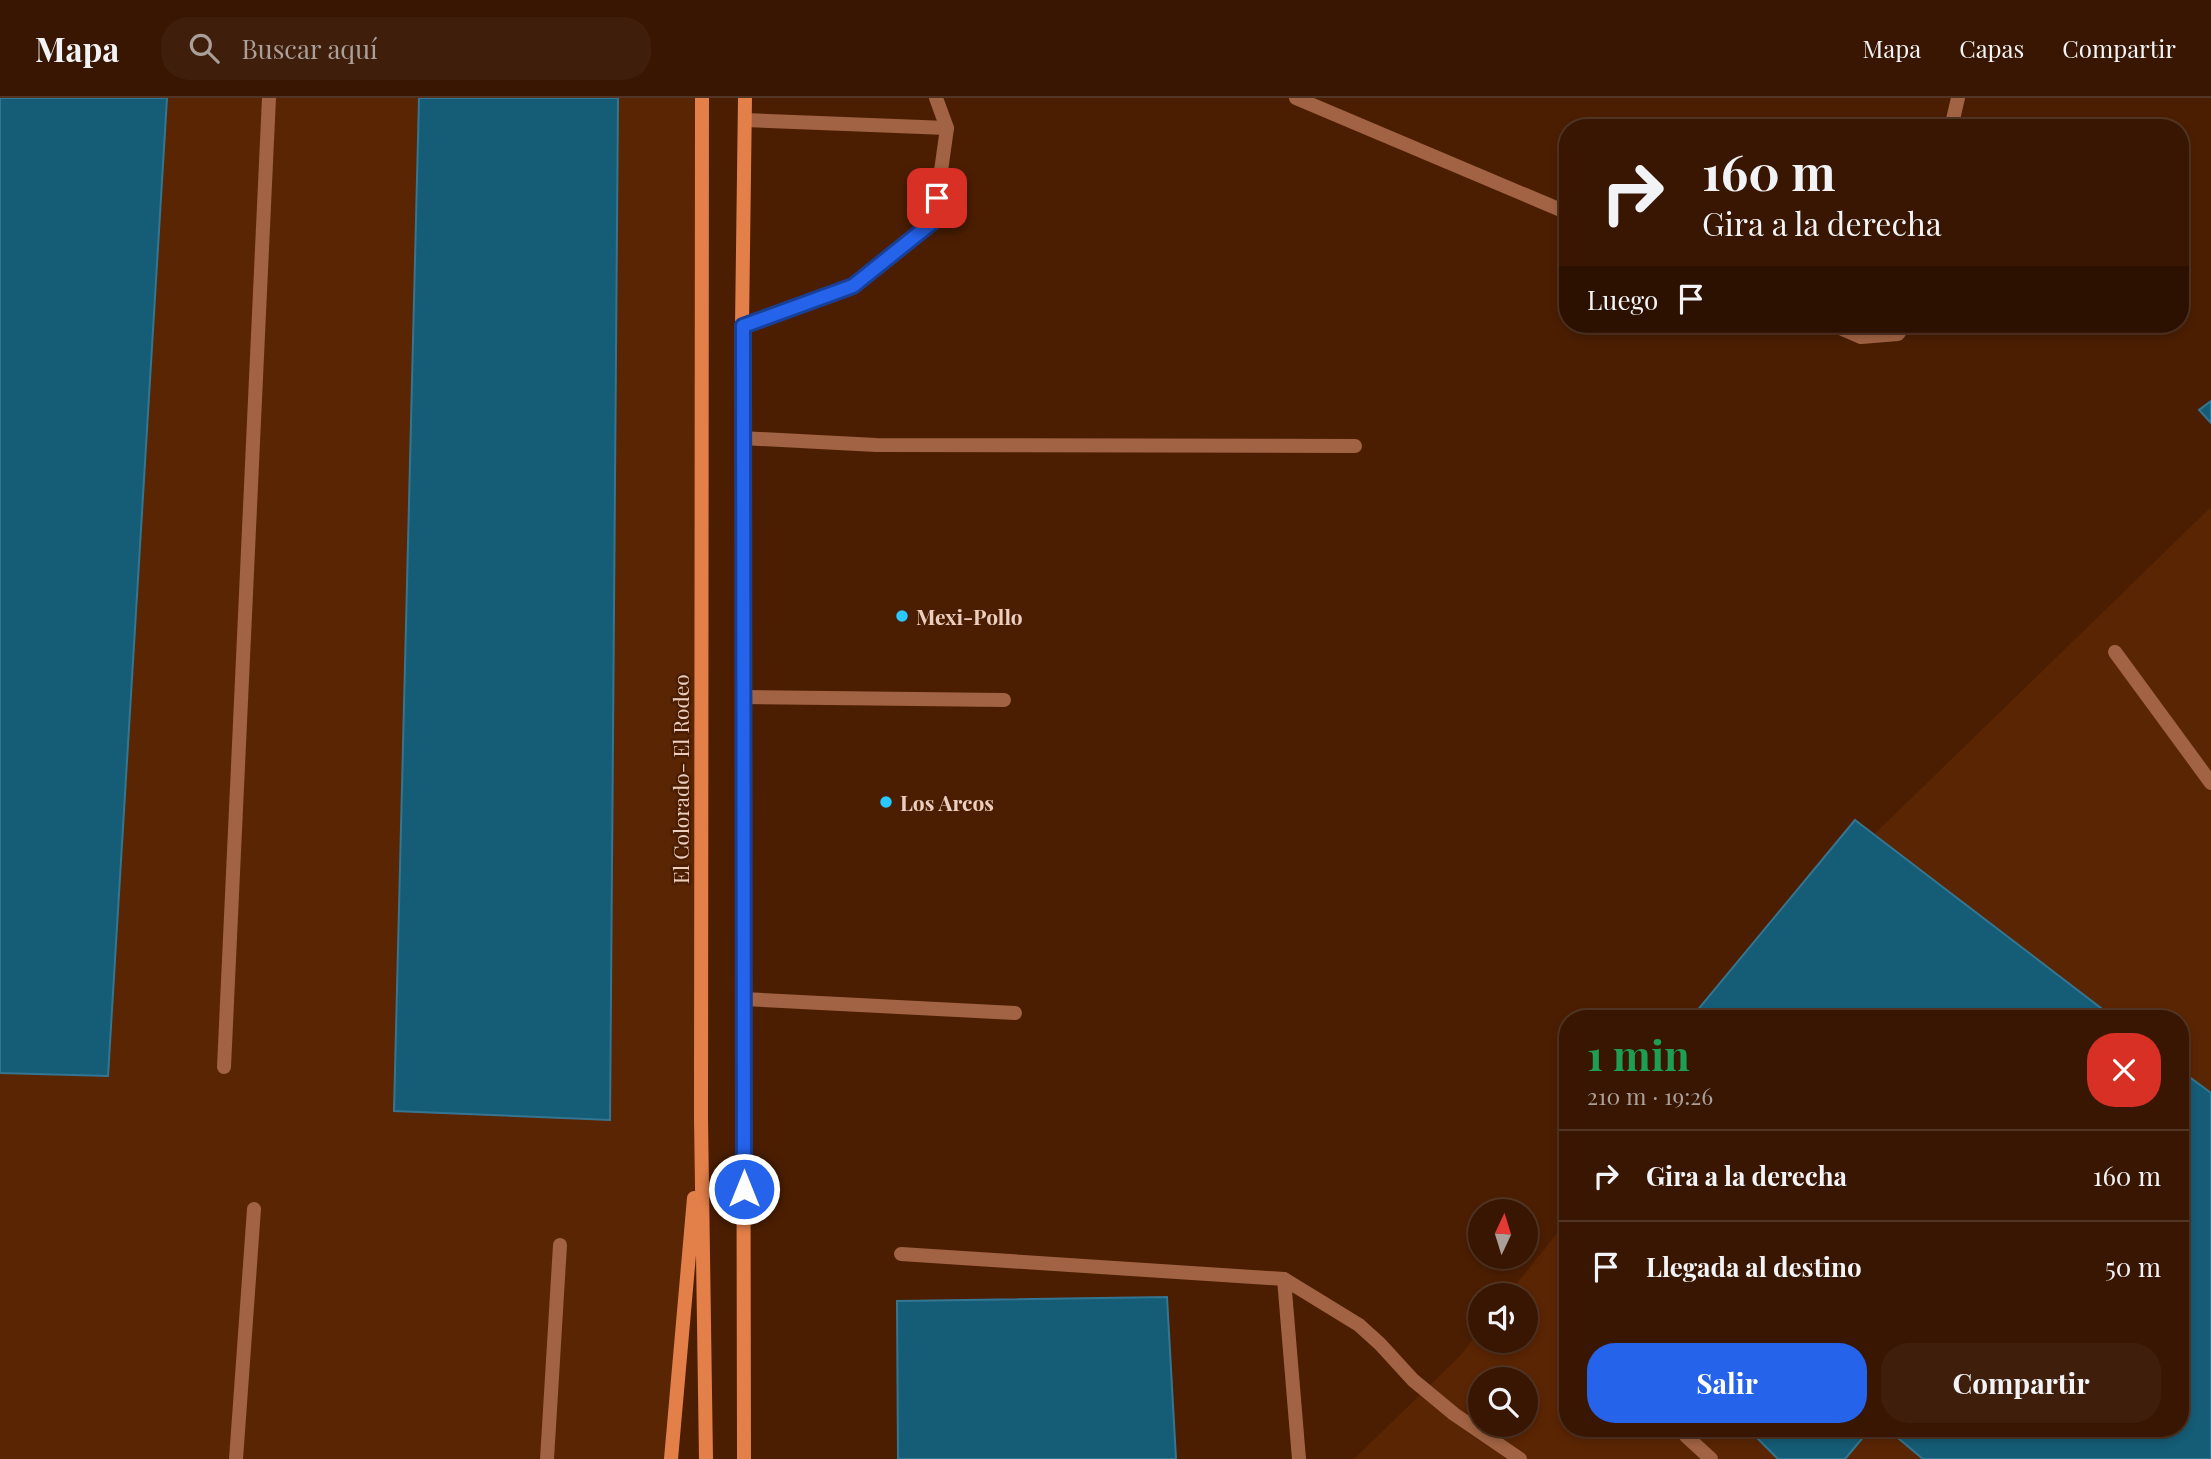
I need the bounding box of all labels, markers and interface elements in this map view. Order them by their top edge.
search box [161,17,651,80]
text: Mapa [35,26,119,70]
icon: search [185,29,223,67]
text: Buscar aquí [241,31,378,66]
text: Mapa [1863,32,1921,64]
text: Capas [1959,32,2024,64]
text: Compartir [2062,32,2176,64]
text: 160 m [1702,138,1836,203]
icon: right [1587,147,1678,238]
pin [907,168,967,228]
icon: arrive [918,179,956,217]
text: Gira a la derecha [1702,201,1942,244]
icon: arrive [1672,280,1710,318]
text: Luego [1587,282,1658,317]
place label: Mexi-Pollo [916,602,1023,630]
marker: Mexi-Pollo [894,608,910,624]
street label: El Colorado- El Rodeo [666,674,694,884]
place label: Los Arcos [900,788,994,816]
marker: Los Arcos [878,794,894,810]
text: 1 min [1587,1026,1690,1082]
button: close [2087,1033,2161,1107]
text: 210 m · 19:26 [1587,1080,1713,1111]
position arrow [707,1152,781,1226]
icon: right [1587,1157,1625,1195]
text: Gira a la derecha [1646,1158,1847,1193]
text: 160 m [2093,1158,2161,1193]
north arrow [1468,1199,1538,1269]
map controls [1468,1199,1538,1437]
icon: arrive [1587,1248,1625,1286]
text: Llegada al destino [1646,1249,1862,1284]
text: 50 m [2105,1249,2161,1284]
button: sound [1468,1283,1538,1353]
button: Salir [1587,1343,1867,1423]
button: Compartir [1881,1343,2161,1423]
button: search [1468,1367,1538,1437]

